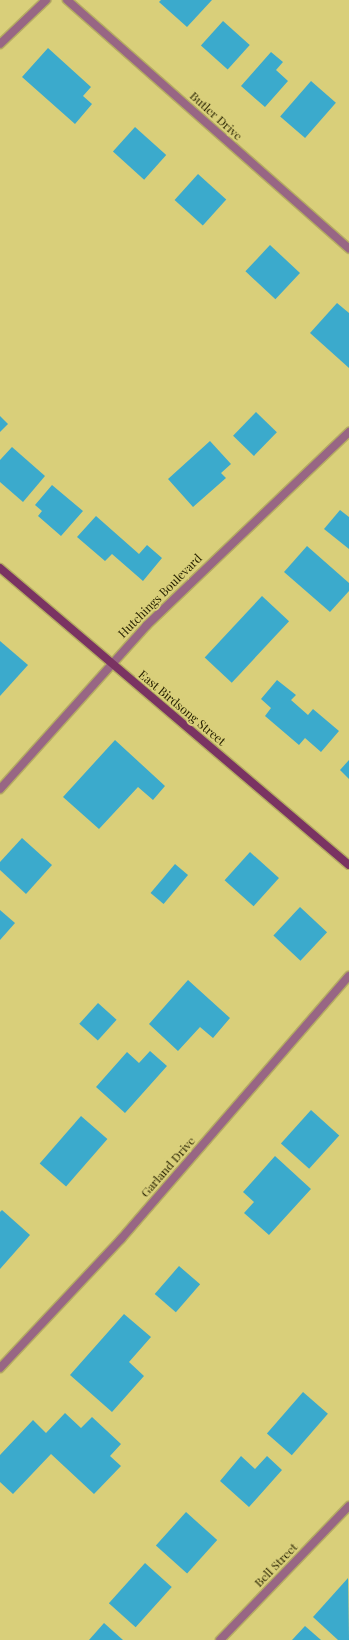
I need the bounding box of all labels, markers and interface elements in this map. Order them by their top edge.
street label: Butler Drive [187,89,245,143]
street label: Hutchings Boulevard [115,551,205,641]
street label: East Birdsong Street [135,667,229,749]
street label: Garland Drive [138,1134,198,1200]
street label: Bell Street [252,1540,300,1590]

